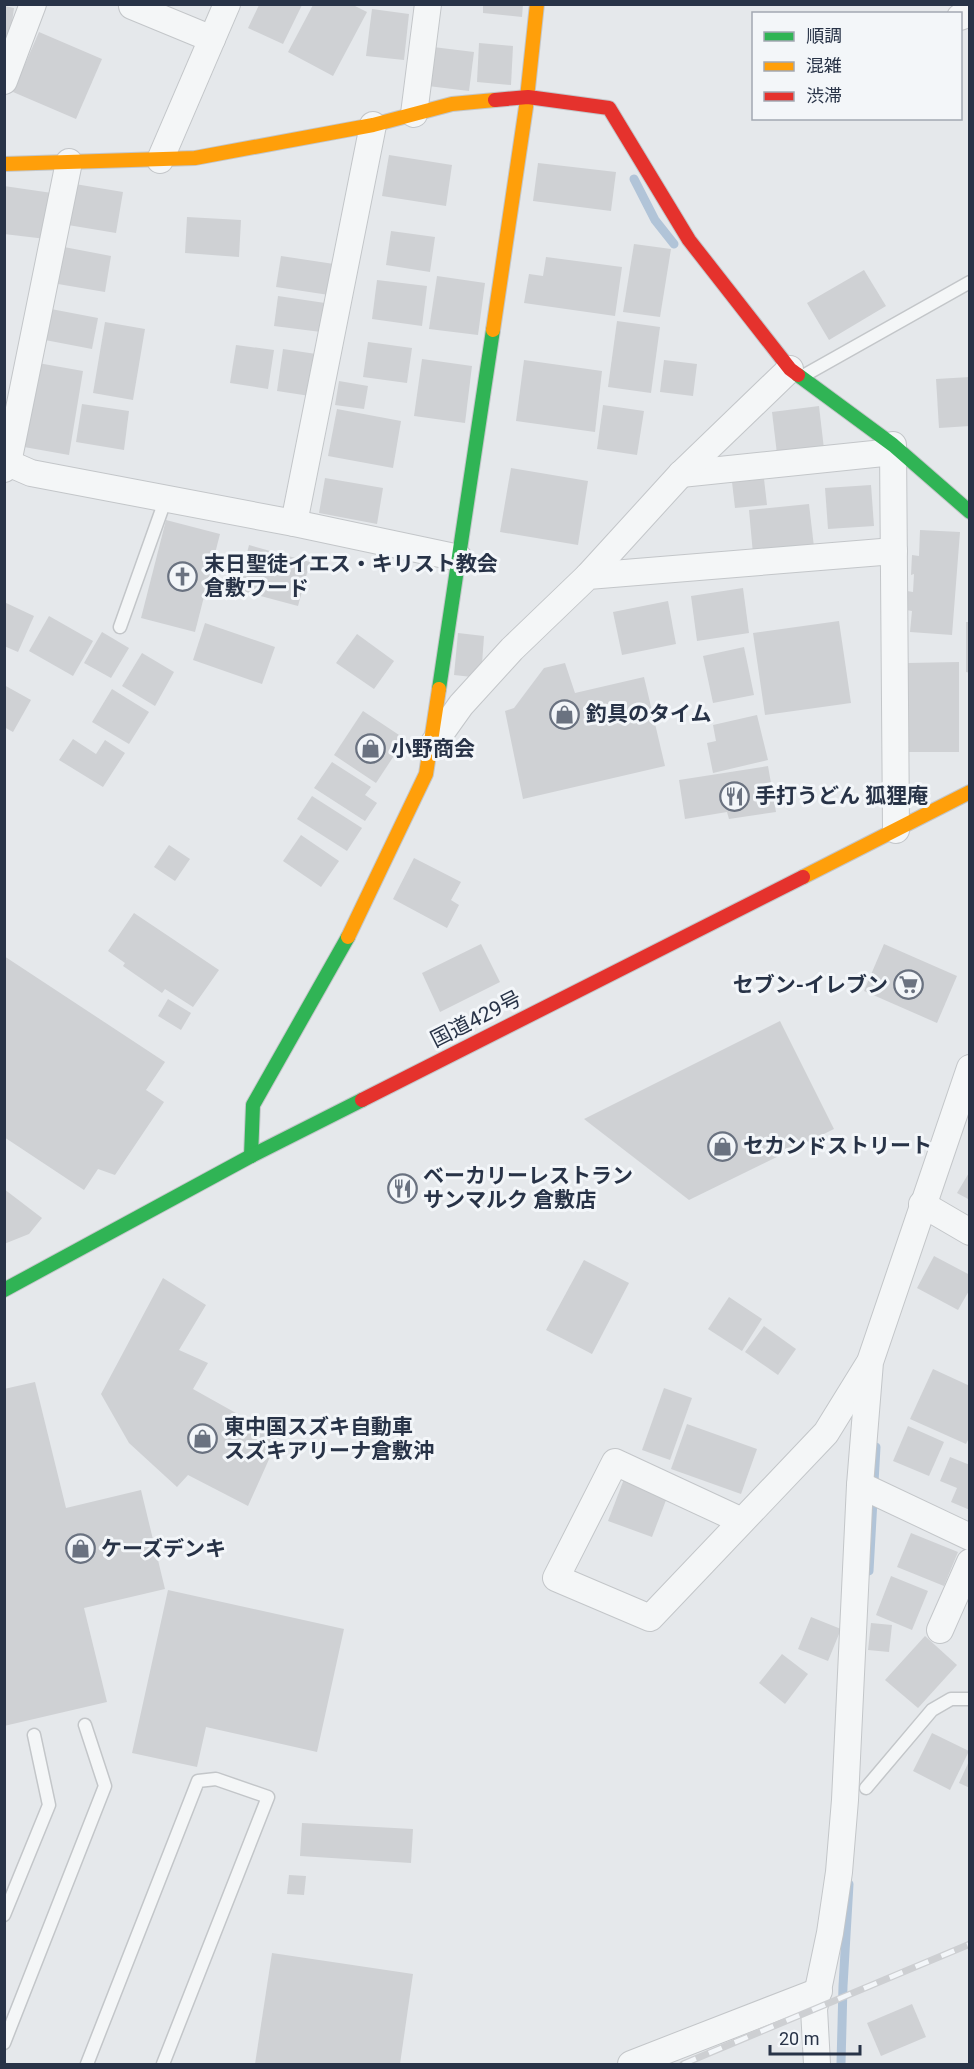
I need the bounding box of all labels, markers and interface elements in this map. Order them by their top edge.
legend [752,12,962,120]
text: 順調 [806,25,842,46]
text: 混雑 [806,55,842,76]
text: 渋滞 [806,85,842,106]
place label: 末日聖徒イエス・キリスト教会 倉敷ワード [204,552,498,600]
church icon: 末日聖徒イエス・キリスト教会 倉敷ワード [167,560,199,592]
shop icon: 釣具のタイム [549,698,581,730]
place label: 釣具のタイム [586,702,712,726]
shop icon: 小野商会 [354,733,386,765]
place label: 小野商会 [391,737,475,761]
restaurant icon: 手打うどん 狐狸庵 [718,780,750,812]
place label: 手打うどん 狐狸庵 [755,784,928,808]
supermarket icon: セブン-イレブン [893,969,925,1001]
place label: セブン-イレブン [733,973,888,997]
street label: 国道429号 [427,986,525,1052]
shop icon: セカンドストリート [706,1130,738,1162]
place label: セカンドストリート [743,1134,932,1158]
place label: ベーカリーレストラン サンマルク 倉敷店 [423,1164,633,1212]
restaurant icon: ベーカリーレストラン サンマルク 倉敷店 [386,1172,418,1204]
place label: 東中国スズキ自動車 スズキアリーナ倉敷沖 [224,1415,434,1463]
shop icon: 東中国スズキ自動車 スズキアリーナ倉敷沖 [187,1423,219,1455]
shop icon: ケーズデンキ [64,1533,96,1565]
place label: ケーズデンキ [101,1537,226,1561]
scale bar [770,2018,860,2056]
text: 20 m [779,2028,819,2049]

